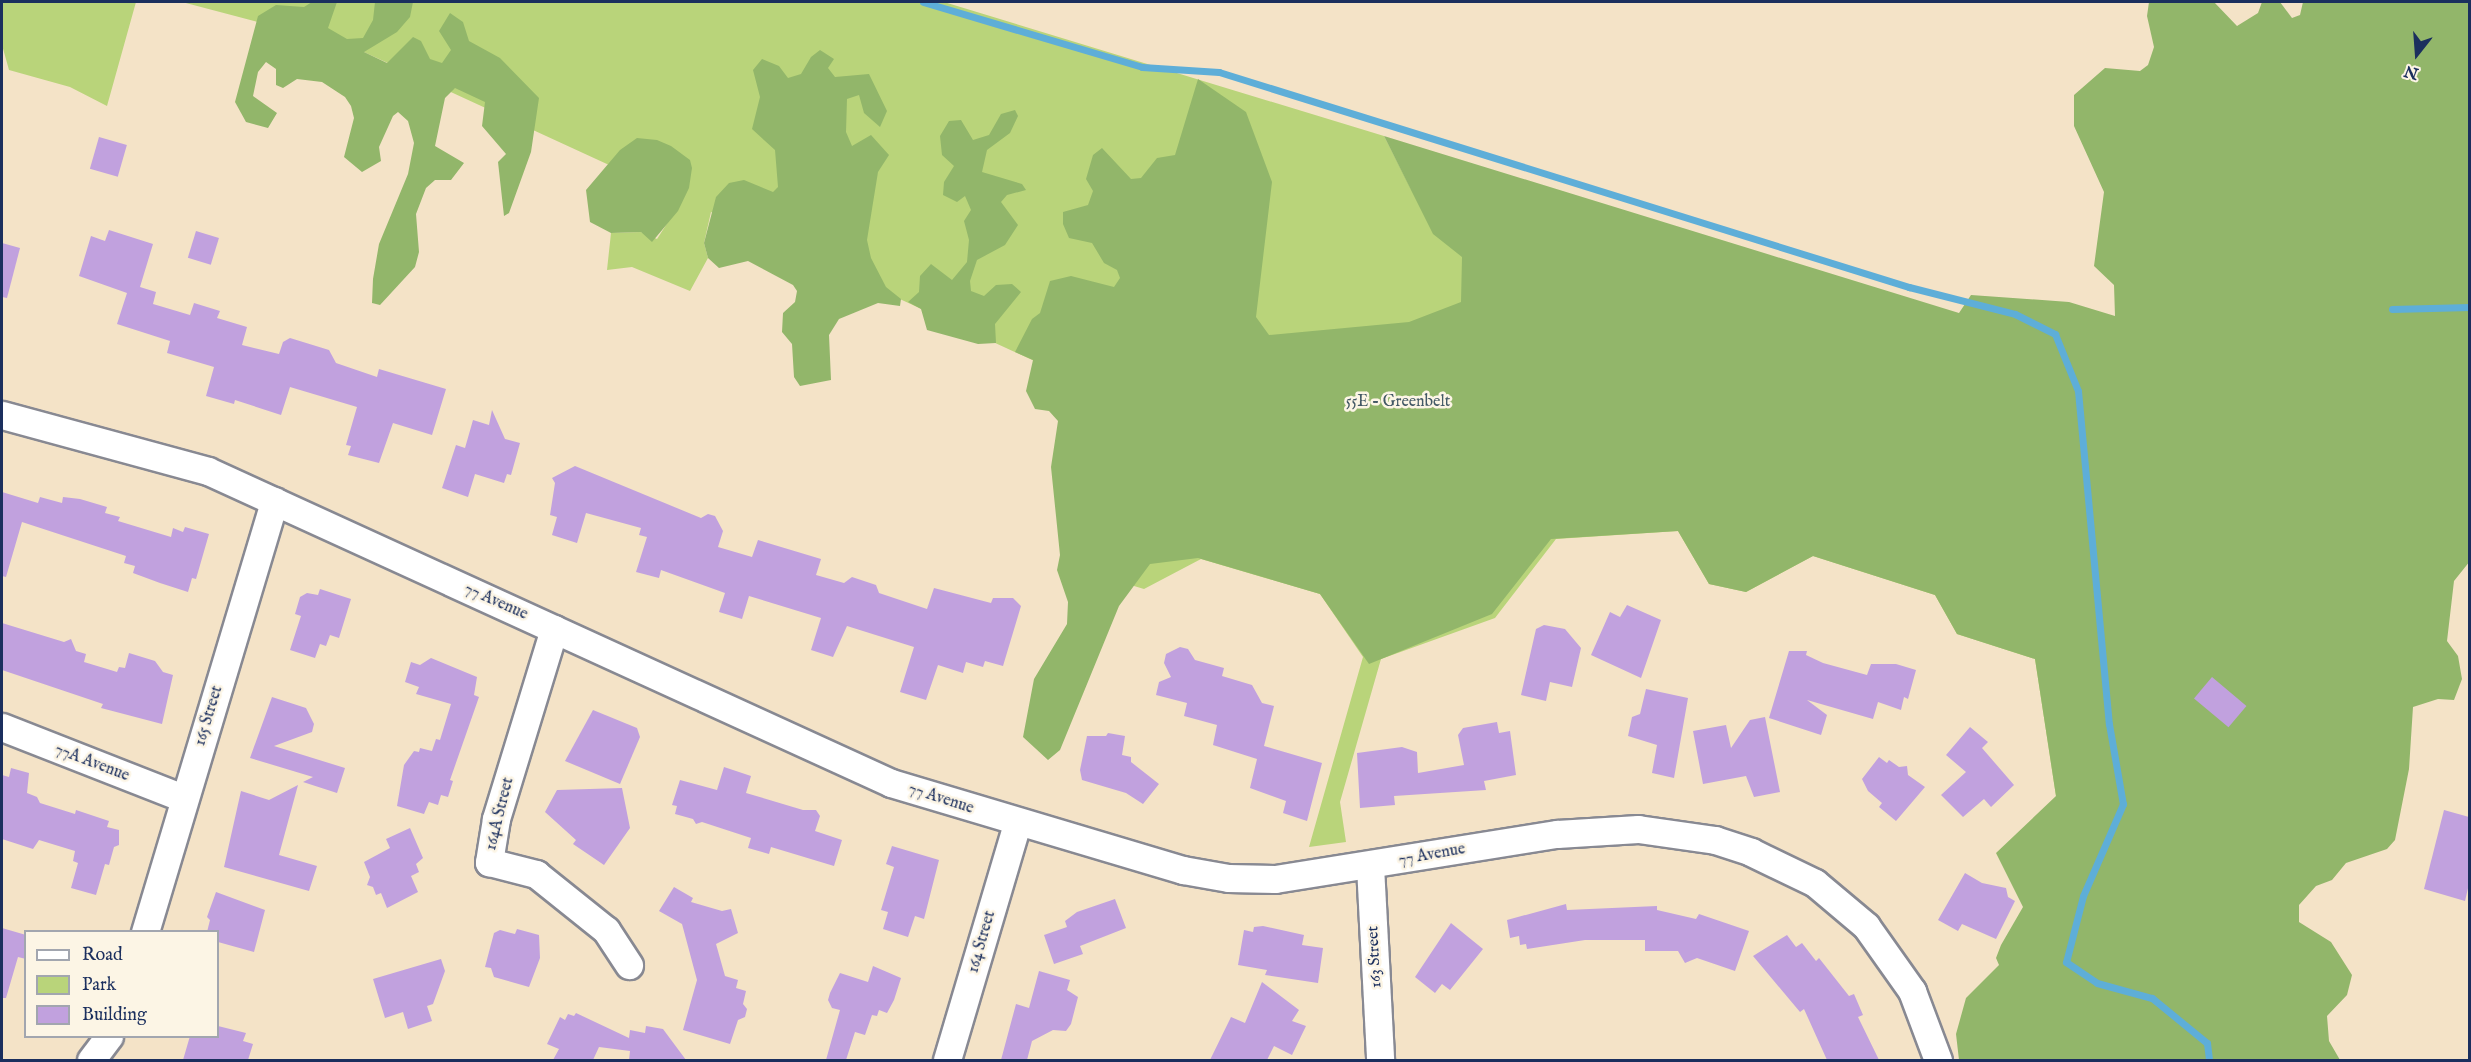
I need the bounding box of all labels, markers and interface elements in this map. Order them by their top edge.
north arrow [2387,24,2447,84]
text: N [2402,60,2421,83]
park label: 55E - Greenbelt [1346,392,1450,412]
street label: 77 Avenue [461,580,531,624]
street label: 165 Street [191,684,227,748]
street label: 77A Avenue [52,740,132,786]
street label: 164A Street [482,775,518,853]
street label: 77 Avenue [906,779,976,819]
street label: 77 Avenue [1397,840,1467,870]
street label: 164 Street [964,909,1000,975]
street label: 163 Street [1364,926,1386,988]
legend [24,930,219,1038]
text: Road [82,944,123,967]
text: Park [82,974,116,997]
text: Building [82,1004,147,1027]

